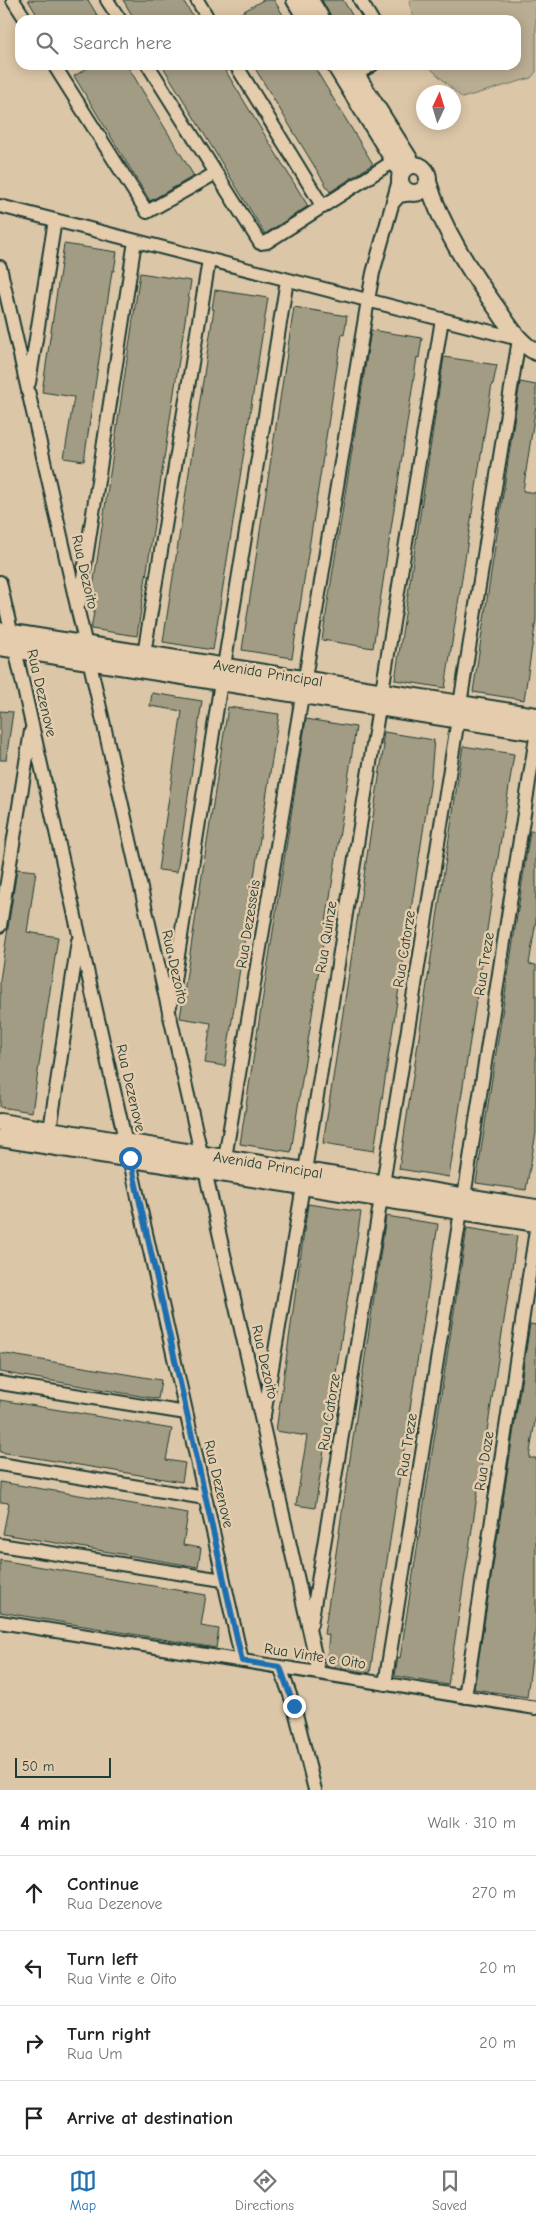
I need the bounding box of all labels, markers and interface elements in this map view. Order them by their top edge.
search box [15,15,521,70]
icon: search [33,29,61,57]
text: Search here [73,32,172,54]
north arrow [416,85,461,130]
street label: Rua Dezoito [68,533,102,611]
street label: Rua Dezenove [23,647,61,739]
street label: Avenida Principal [212,655,324,691]
street label: Rua Dezesseis [232,878,264,970]
street label: Rua Quinze [311,899,341,974]
street label: Rua Catorze [389,909,419,989]
street label: Rua Dezoito [158,928,192,1006]
street label: Rua Treze [470,930,498,997]
street label: Rua Dezenove [112,1042,150,1134]
route start [119,1147,142,1170]
street label: Avenida Principal [212,1147,324,1183]
street label: Rua Dezoito [248,1323,282,1401]
street label: Rua Catorze [314,1372,344,1452]
street label: Rua Treze [393,1411,421,1478]
street label: Rua Doze [470,1430,498,1492]
street label: Rua Dezenove [200,1438,238,1530]
street label: Rua Vinte e Oito [263,1639,367,1673]
route end [283,1695,306,1718]
scale bar [15,1755,111,1778]
text: 50 m [22,1758,54,1775]
text: 4 min [20,1811,71,1835]
text: Walk · 310 m [427,1814,516,1832]
text: Continue [67,1873,139,1895]
icon: ahead [20,1879,48,1907]
text: 270 m [472,1884,516,1902]
text: Rua Dezenove [67,1895,163,1913]
text: Turn left [67,1948,138,1970]
icon: left [20,1954,48,1982]
text: 20 m [479,1959,516,1977]
text: Rua Vinte e Oito [67,1970,177,1988]
text: Turn right [67,2023,151,2045]
icon: right [20,2029,48,2057]
text: 20 m [479,2034,516,2052]
text: Rua Um [67,2045,123,2063]
icon: arrive [20,2104,48,2132]
text: Arrive at destination [67,2107,233,2129]
tab: Map [69,2167,97,2214]
tab: Directions [235,2167,294,2214]
tab: Saved [432,2167,467,2214]

